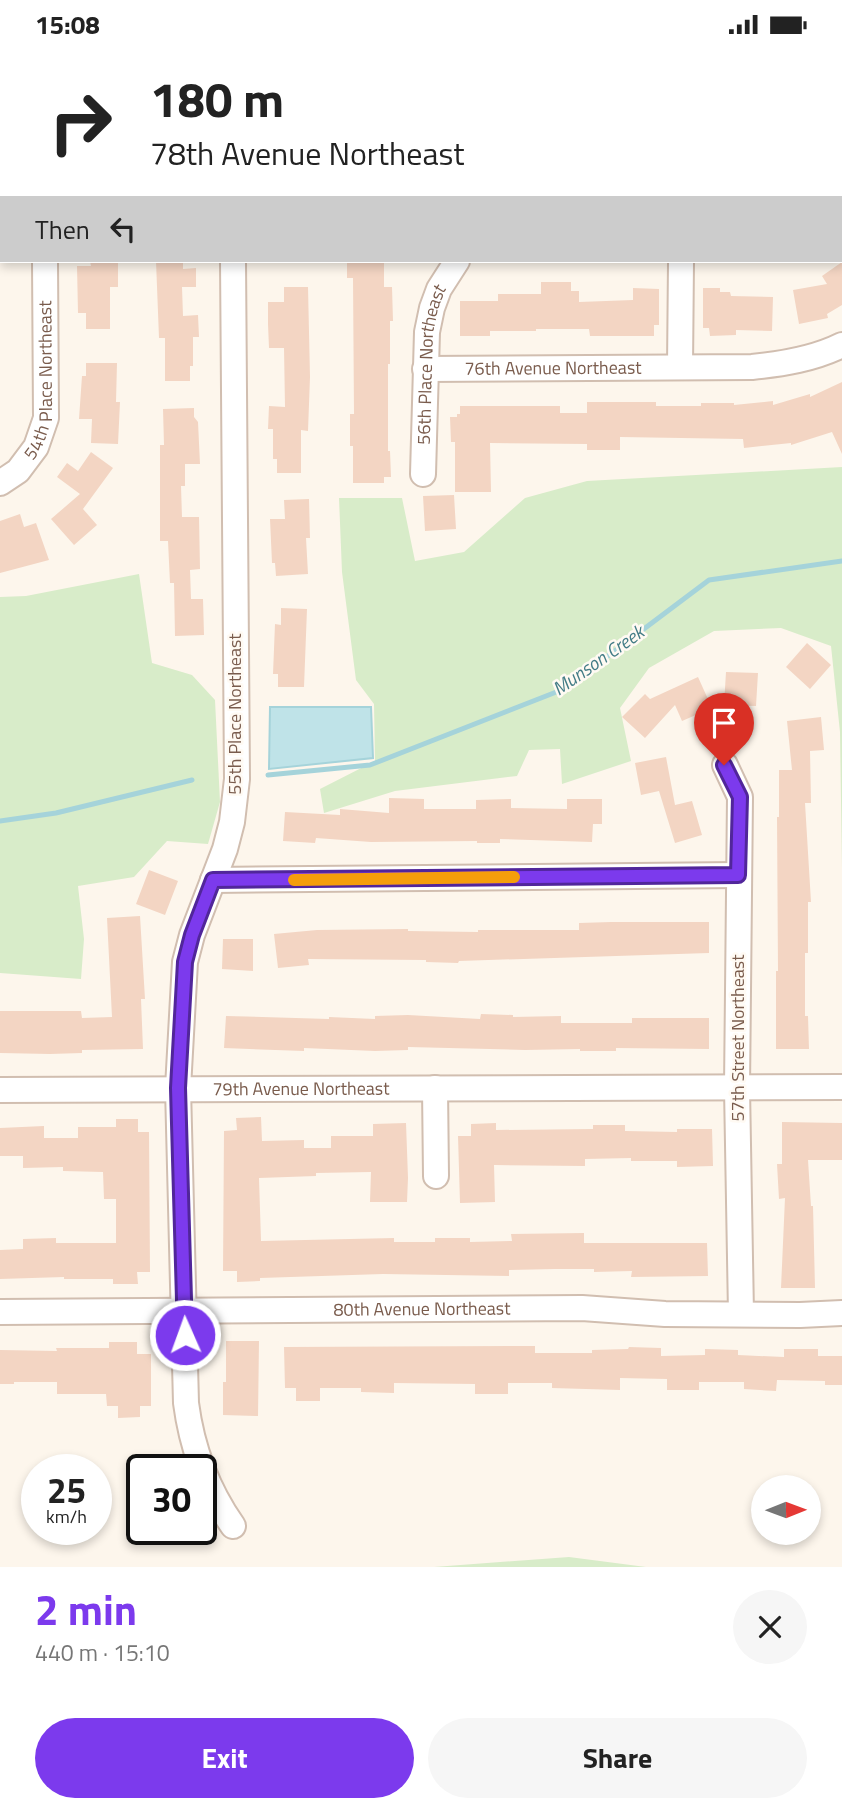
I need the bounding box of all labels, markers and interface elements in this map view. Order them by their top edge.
text: 15:08 [35,5,100,44]
text: 180 m [150,61,284,136]
icon: right [35,77,126,168]
text: 78th Avenue Northeast [150,129,465,177]
text: Then [35,210,90,249]
icon: left [104,210,142,248]
street label: 56th Place Northeast [410,278,452,445]
street label: 54th Place Northeast [17,300,59,466]
street label: 76th Avenue Northeast [464,354,642,382]
water label: Munson Creek [546,616,652,702]
street label: 55th Place Northeast [221,633,248,795]
pin [694,693,754,765]
icon: arrive [705,704,743,742]
street label: 57th Street Northeast [724,954,751,1122]
street label: 79th Avenue Northeast [212,1075,390,1102]
street label: 80th Avenue Northeast [333,1294,511,1323]
position arrow [148,1298,222,1372]
speed limit sign: 30 [126,1454,217,1545]
text: 25 [47,1463,86,1517]
north arrow [751,1475,821,1545]
map controls [751,1475,821,1545]
text: km/h [46,1503,87,1530]
text: 2 min [35,1577,137,1641]
button: close [733,1590,807,1664]
text: 440 m · 15:10 [35,1635,170,1670]
button: Exit [35,1718,414,1798]
button: Share [428,1718,807,1798]

